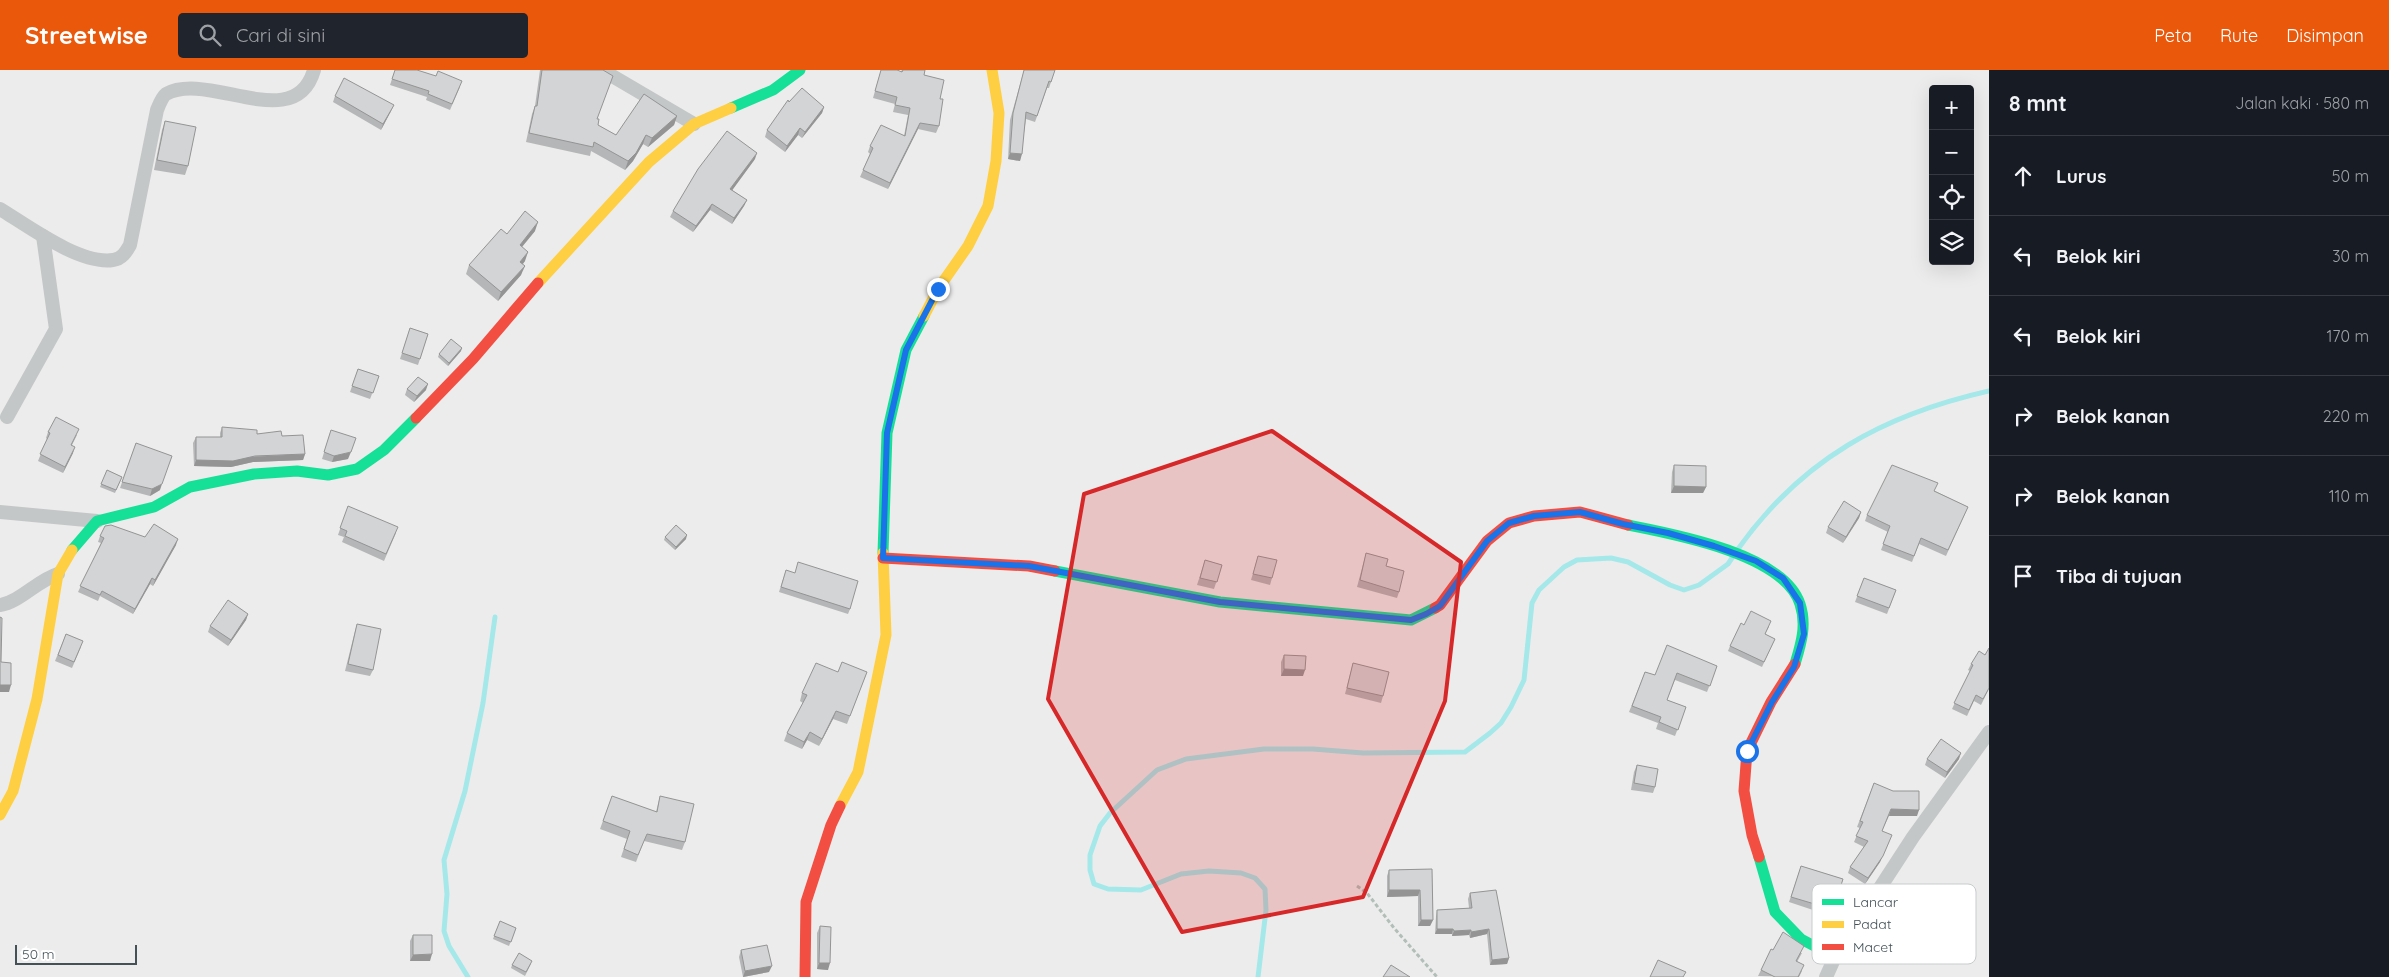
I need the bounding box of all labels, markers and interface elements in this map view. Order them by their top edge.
search box [178,13,528,58]
text: Streetwise [25,20,148,50]
icon: search [196,21,224,49]
text: Cari di sini [236,23,325,47]
text: Peta [2154,24,2192,47]
text: Rute [2220,24,2258,47]
text: Disimpan [2286,24,2364,47]
map controls [1929,85,1974,265]
button: + [1929,85,1974,130]
text: 8 mnt [2009,90,2067,116]
text: Jalan kaki · 580 m [2235,93,2369,113]
button: − [1929,130,1974,175]
icon: ahead [2009,162,2037,190]
text: Lurus [2056,164,2106,188]
text: 50 m [2332,166,2369,186]
button: locate [1929,175,1974,220]
button: layers [1929,220,1974,265]
icon: left [2009,242,2037,270]
text: Belok kiri [2056,244,2141,268]
text: 30 m [2332,246,2369,266]
route end [927,278,950,301]
icon: left [2009,322,2037,350]
text: Belok kiri [2056,324,2141,348]
text: 170 m [2326,326,2369,346]
icon: right [2009,402,2037,430]
text: Belok kanan [2056,404,2170,428]
text: 220 m [2323,406,2369,426]
icon: right [2009,482,2037,510]
text: Belok kanan [2056,484,2170,508]
text: 110 m [2329,486,2369,506]
icon: arrive [2009,562,2037,590]
text: Tiba di tujuan [2056,564,2182,588]
route start [1736,740,1759,763]
legend [1812,884,1976,964]
text: Lancar [1853,893,1899,911]
text: Padat [1853,915,1892,933]
text: Macet [1853,938,1893,956]
scale bar [15,942,138,965]
text: 50 m [22,945,55,963]

